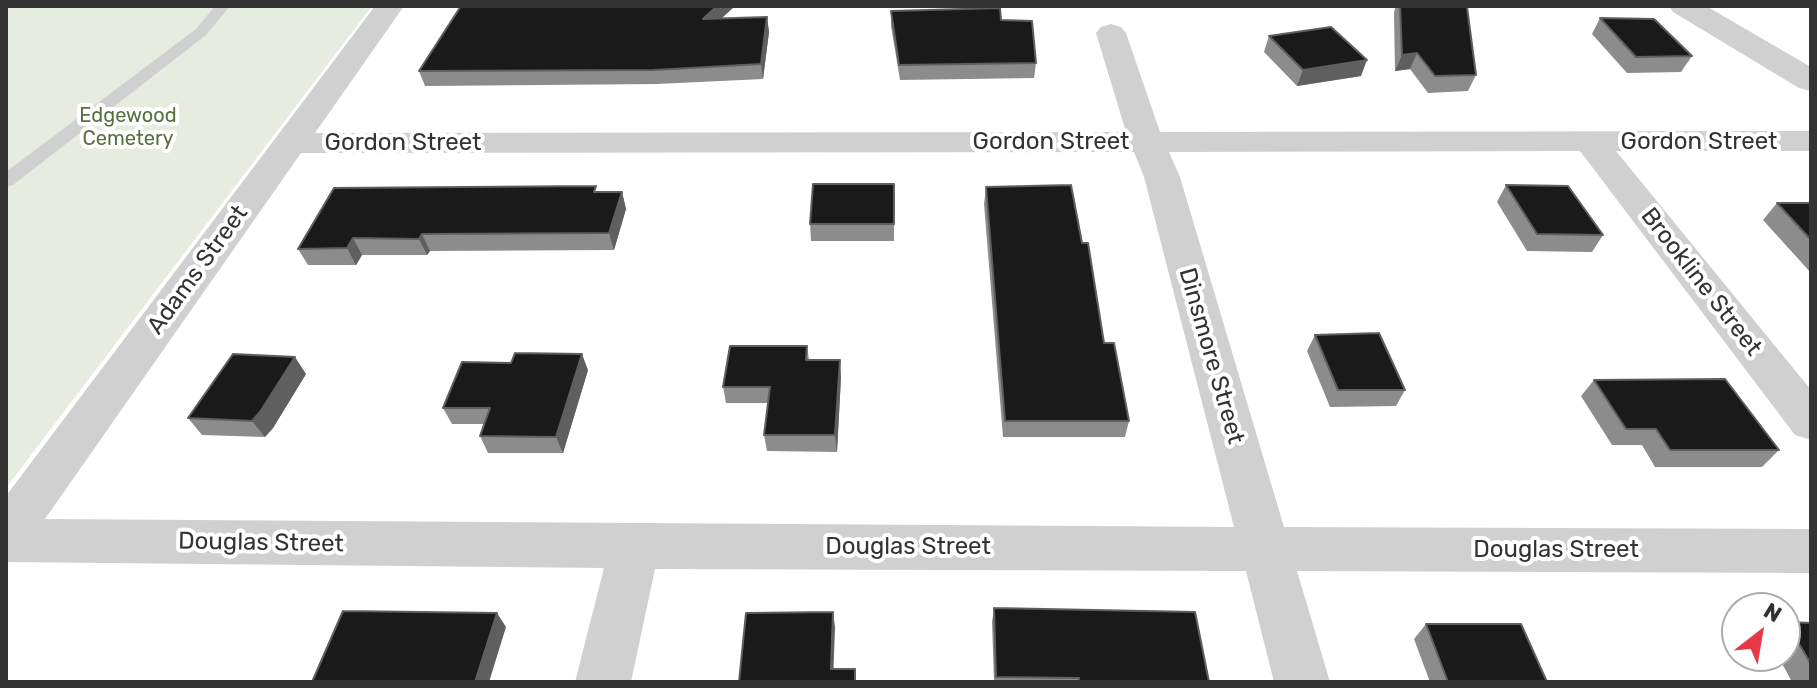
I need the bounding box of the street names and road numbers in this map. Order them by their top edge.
street label: Gordon Street [973,128,1129,156]
street label: Gordon Street [1621,128,1777,156]
street label: Gordon Street [325,129,481,157]
street label: Adams Street [142,200,254,340]
street label: Brookline Street [1634,202,1768,362]
street label: Dinsmore Street [1172,265,1250,447]
street label: Douglas Street [178,527,344,559]
street label: Douglas Street [825,533,991,561]
street label: Douglas Street [1473,536,1639,564]

